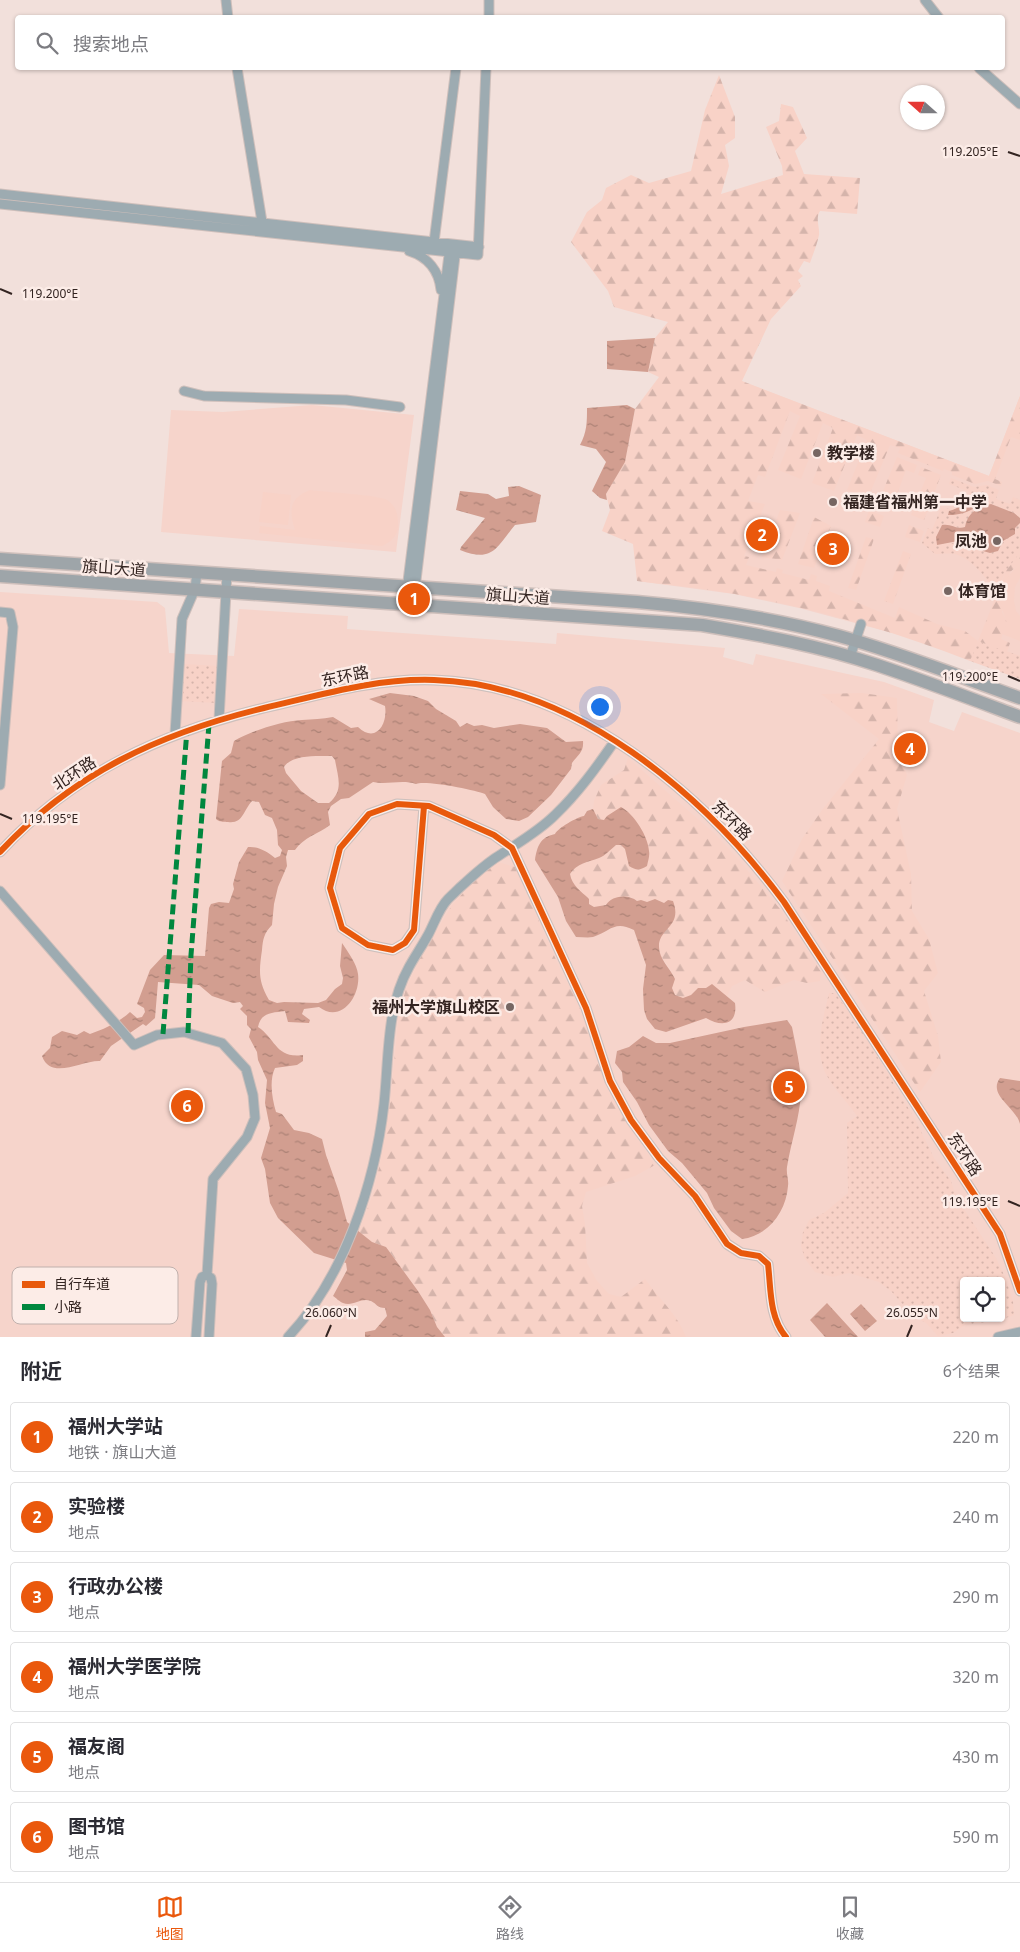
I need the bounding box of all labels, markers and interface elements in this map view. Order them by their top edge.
search box [15,15,1005,70]
icon: search [33,29,61,57]
text: 搜索地点 [73,31,149,57]
north arrow [900,85,945,130]
text: 119.205°E [942,143,998,160]
text: 119.200°E [22,285,78,302]
place label: 教学楼 [827,442,875,464]
marker: 教学楼 [811,447,823,459]
place label: 福建省福州第一中学 [843,491,987,513]
marker: 福建省福州第一中学 [827,496,839,508]
pin: 2 [746,516,778,554]
pin: 3 [817,530,849,568]
place label: 凤池 [955,530,987,552]
marker: 凤池 [991,535,1003,547]
street label: 旗山大道 [81,555,147,581]
pin: 1 [398,580,430,618]
place label: 体育馆 [958,580,1006,602]
street label: 旗山大道 [485,583,551,609]
marker: 体育馆 [942,585,954,597]
street label: 东环路 [319,661,371,691]
text: 119.200°E [942,668,998,685]
your location [587,694,613,720]
pin: 4 [894,730,926,768]
street label: 北环路 [48,751,100,795]
street label: 东环路 [707,795,757,845]
text: 119.195°E [22,810,78,827]
place label: 福州大学旗山校区 [372,996,500,1018]
marker: 福州大学旗山校区 [504,1001,516,1013]
pin: 5 [773,1068,805,1106]
pin: 6 [171,1087,203,1125]
street label: 东环路 [943,1128,987,1180]
text: 119.195°E [942,1193,998,1210]
legend [12,1267,178,1324]
text: 自行车道 [54,1274,110,1293]
map controls [960,1277,1005,1322]
button: locate [960,1277,1005,1322]
text: 小路 [54,1297,82,1316]
text: 26.060°N [305,1304,357,1321]
text: 26.055°N [886,1304,938,1321]
text: 附近 [20,1357,62,1385]
text: 6个结果 [943,1360,1000,1382]
text: 福州大学站 [68,1413,163,1439]
text: 1 [32,1426,42,1448]
text: 220 m [952,1426,999,1448]
text: 地铁 · 旗山大道 [68,1441,177,1463]
text: 实验楼 [68,1493,125,1519]
text: 2 [32,1506,42,1528]
text: 240 m [952,1506,999,1528]
text: 地点 [68,1521,100,1543]
text: 行政办公楼 [68,1573,163,1599]
text: 3 [32,1586,42,1608]
text: 290 m [952,1586,999,1608]
text: 地点 [68,1601,100,1623]
text: 福州大学医学院 [68,1653,201,1679]
text: 4 [32,1666,42,1688]
text: 320 m [952,1666,999,1688]
text: 地点 [68,1681,100,1703]
text: 福友阁 [68,1733,125,1759]
text: 5 [32,1746,42,1768]
text: 430 m [952,1746,999,1768]
text: 地点 [68,1761,100,1783]
text: 图书馆 [68,1813,125,1839]
text: 6 [32,1826,42,1848]
text: 590 m [952,1826,999,1848]
text: 地点 [68,1841,100,1863]
tab: 地图 [156,1893,184,1943]
tab: 路线 [496,1893,524,1943]
tab: 收藏 [836,1893,864,1943]

